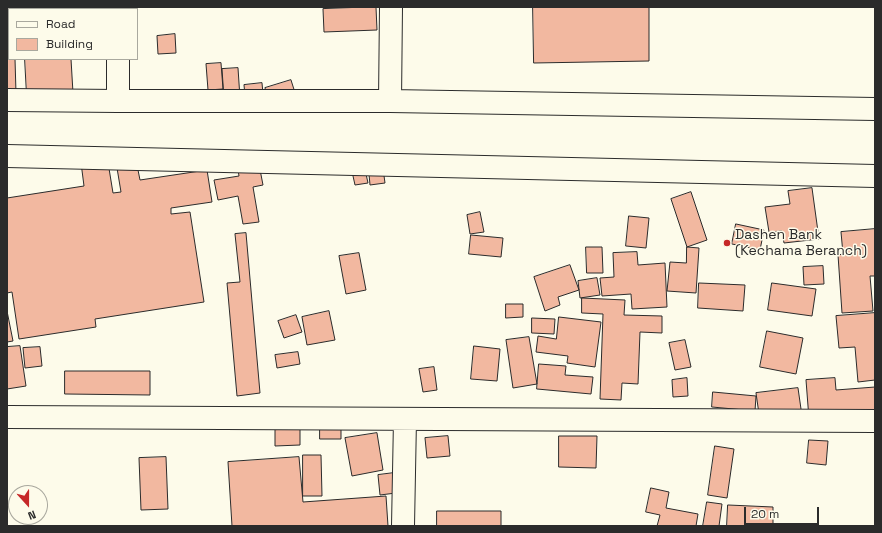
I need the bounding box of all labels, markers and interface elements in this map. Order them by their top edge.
legend [8,8,138,60]
text: Road [46,16,75,32]
text: Building [46,36,93,52]
place label: Dashen Bank (Kechama Beranch) [735,227,867,260]
marker: Dashen Bank (Kechama Beranch) [722,238,732,248]
north arrow [8,485,48,525]
scale bar [746,499,821,525]
text: 20 m [751,506,779,522]
text: N [26,507,38,523]

